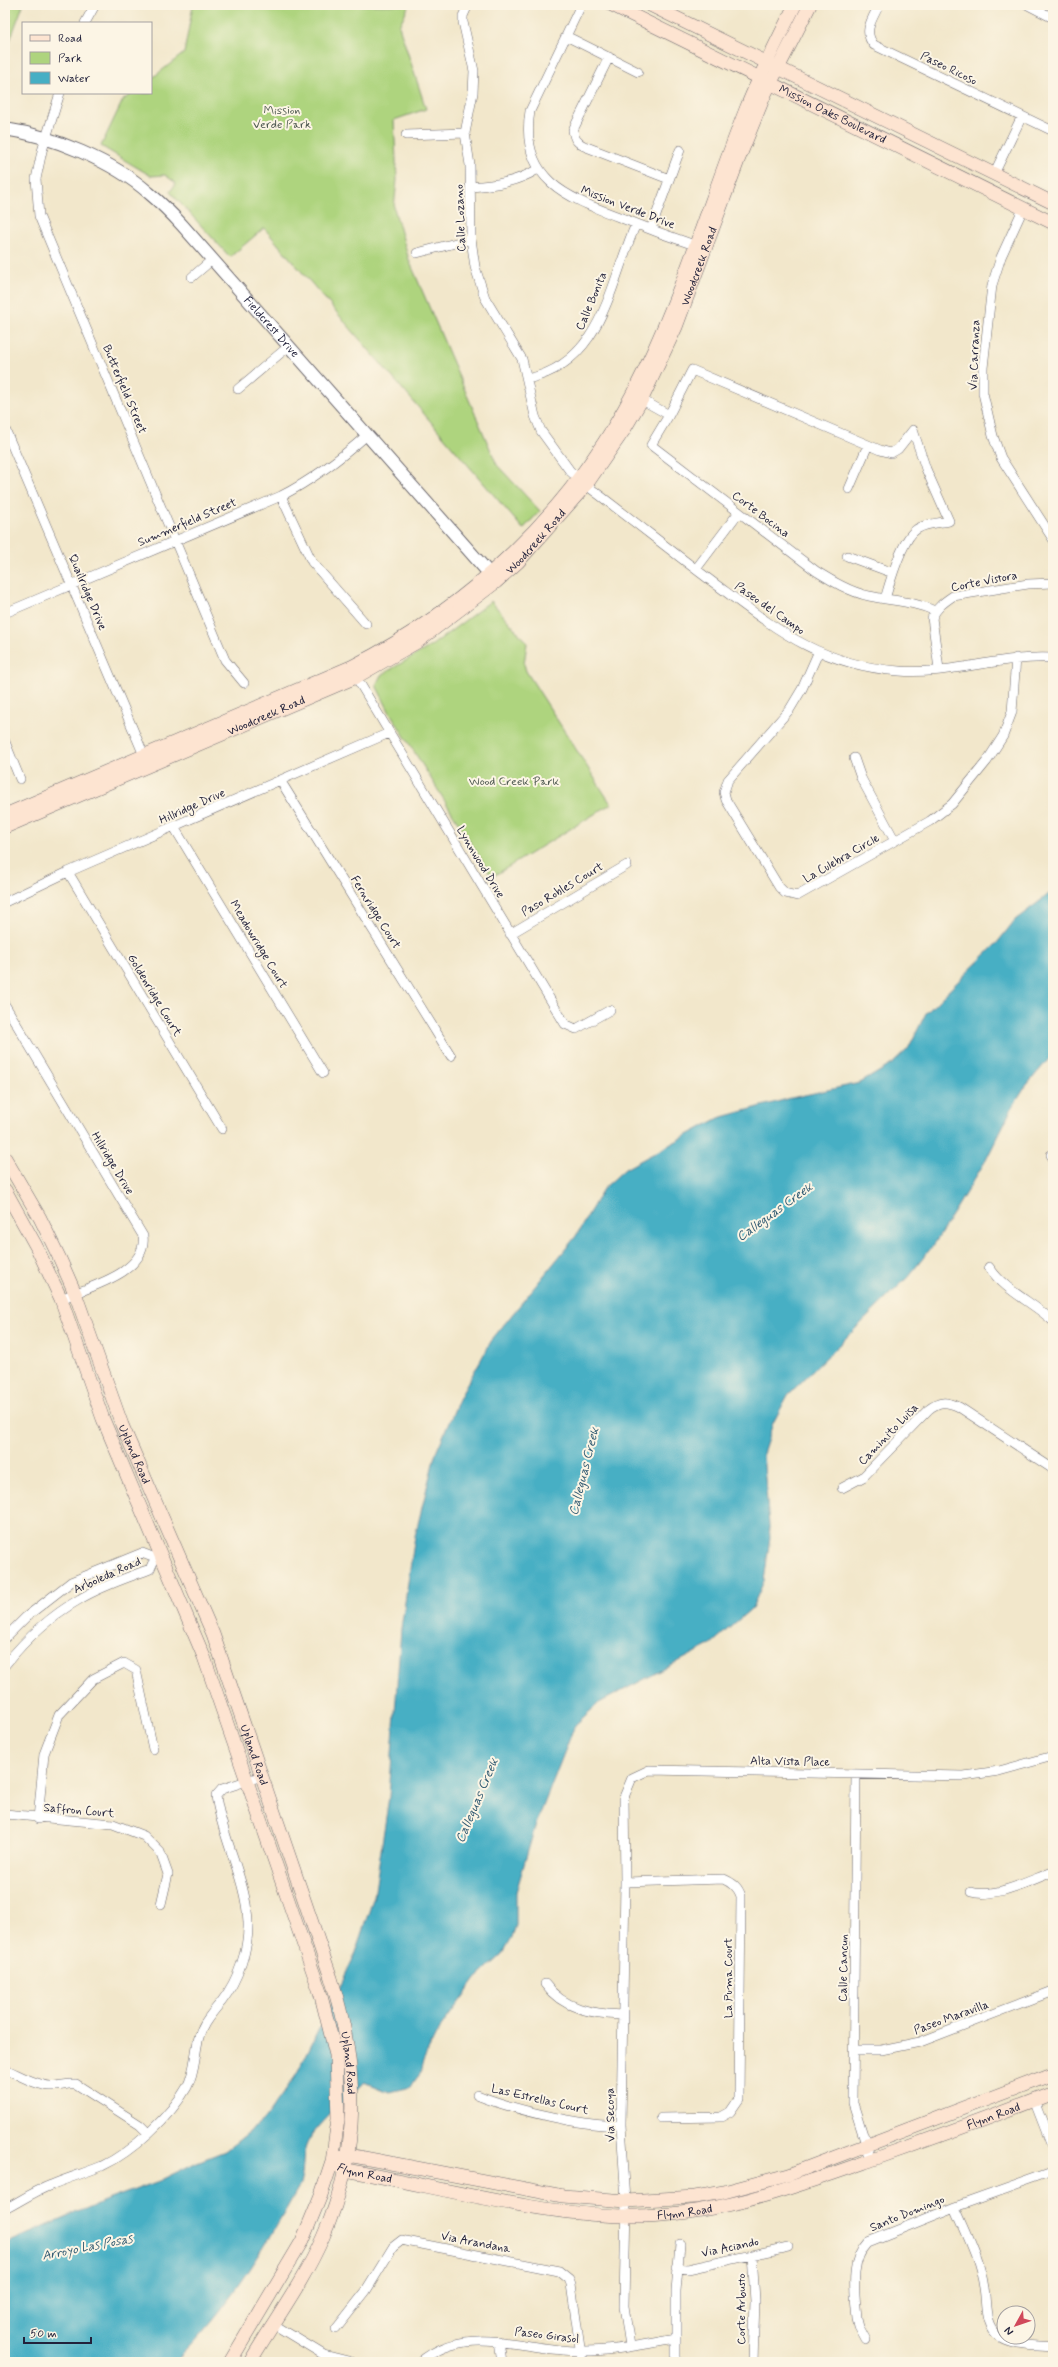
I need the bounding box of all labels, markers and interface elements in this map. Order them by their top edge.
legend [22,22,152,94]
text: Road [58,31,82,47]
street label: Paseo Ricoso [918,48,980,90]
text: Park [58,51,82,67]
text: Water [58,71,90,87]
street label: Mission Oaks Boulevard [776,82,888,148]
park label: Mission Verde Park [253,103,311,133]
street label: Mission Verde Drive [578,183,677,233]
street label: Calle Lozano [452,184,470,252]
street label: Woodcreek Road [678,225,722,308]
street label: Calle Bonita [572,270,611,333]
street label: Fieldcrest Drive [240,293,302,361]
street label: Via Carranza [966,319,984,391]
street label: Butterfield Street [98,342,150,437]
street label: Corte Bocina [728,488,793,542]
street label: Summerfield Street [136,495,240,551]
street label: Woodcreek Road [503,506,570,578]
street label: Quailridge Drive [64,552,110,633]
street label: Corte Vistora [950,568,1019,596]
street label: Paseo del Campo [731,579,808,639]
street label: Woodcreek Road [225,693,308,740]
park label: Wood Creek Park [469,774,559,790]
street label: Hillridge Drive [157,785,228,829]
street label: Lynnwood Drive [452,823,508,902]
street label: La Culebra Circle [800,830,883,887]
street label: Paso Robles Court [519,859,607,921]
street label: Fernridge Court [346,873,404,953]
street label: Meadowridge Court [225,897,291,992]
street label: Goldenridge Court [123,951,185,1040]
street label: Hillridge Drive [87,1129,137,1198]
water label: Calleguas Creek [733,1178,817,1246]
street label: Caminito Luisa [855,1400,922,1469]
street label: Upland Road [114,1422,154,1487]
water label: Calleguas Creek [565,1425,604,1517]
street label: Arboleda Road [71,1554,144,1598]
street label: Upland Road [236,1723,271,1788]
street label: Alta Vista Place [750,1753,830,1771]
water label: Calleguas Creek [452,1755,503,1845]
street label: Saffron Court [43,1800,115,1822]
street label: Calle Cancun [835,1934,853,2002]
street label: La Puma Court [721,1938,737,2018]
street label: Paseo Maravilla [912,1997,991,2039]
street label: Upland Road [336,2030,359,2095]
street label: Las Estrellas Court [490,2081,590,2119]
street label: Via Secoya [603,2088,619,2142]
street label: Flynn Road [965,2099,1023,2134]
street label: Flynn Road [334,2160,393,2188]
street label: Santo Domingo [868,2192,947,2236]
street label: Flynn Road [656,2201,714,2224]
street label: Via Arandana [440,2228,513,2258]
water label: Arroyo Las Posas [41,2230,136,2265]
street label: Via Aciando [700,2234,761,2262]
street label: Corte Arbusto [734,2273,750,2345]
north arrow [996,2305,1036,2345]
scale bar [24,2319,91,2345]
text: N [1001,2323,1017,2338]
street label: Paseo Girasol [514,2324,580,2348]
text: 50 m [30,2326,57,2342]

